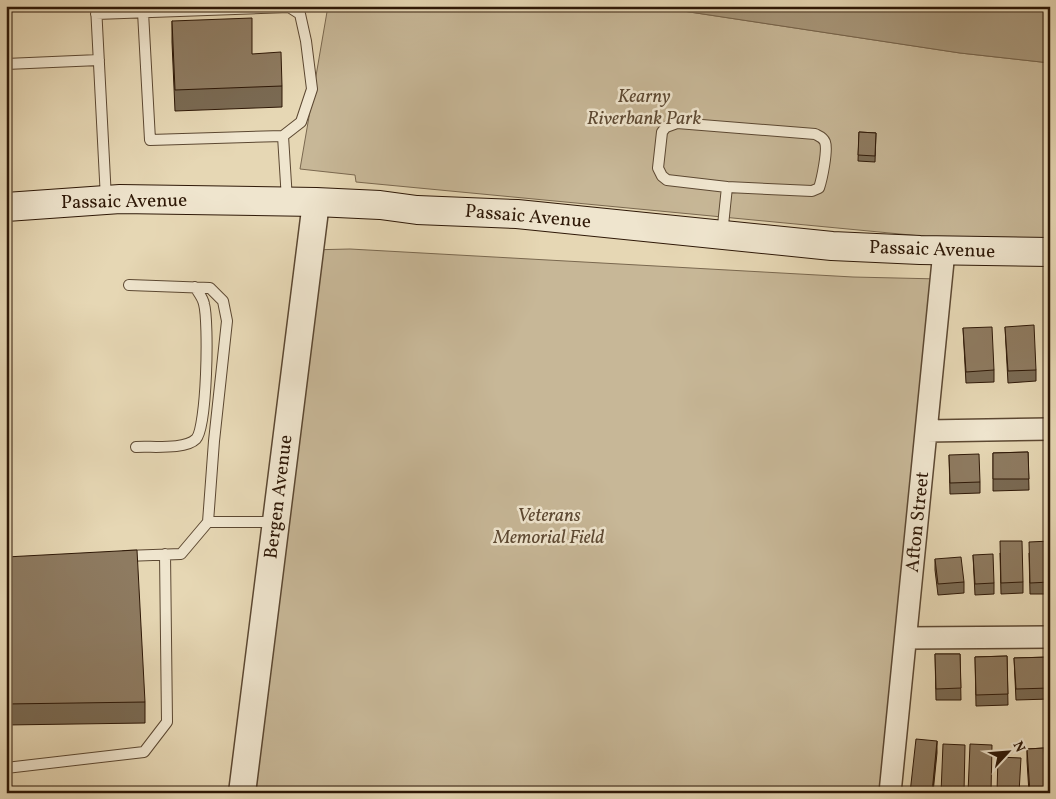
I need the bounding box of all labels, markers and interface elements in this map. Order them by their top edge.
park label: Kearny Riverbank Park [587,84,701,132]
street label: Passaic Avenue [61,188,187,216]
street label: Passaic Avenue [464,199,592,235]
street label: Passaic Avenue [868,235,996,265]
street label: Bergen Avenue [258,433,300,561]
street label: Afton Street [900,470,936,574]
park label: Veterans Memorial Field [493,503,604,551]
north arrow [984,726,1034,776]
text: N [1008,738,1029,756]

